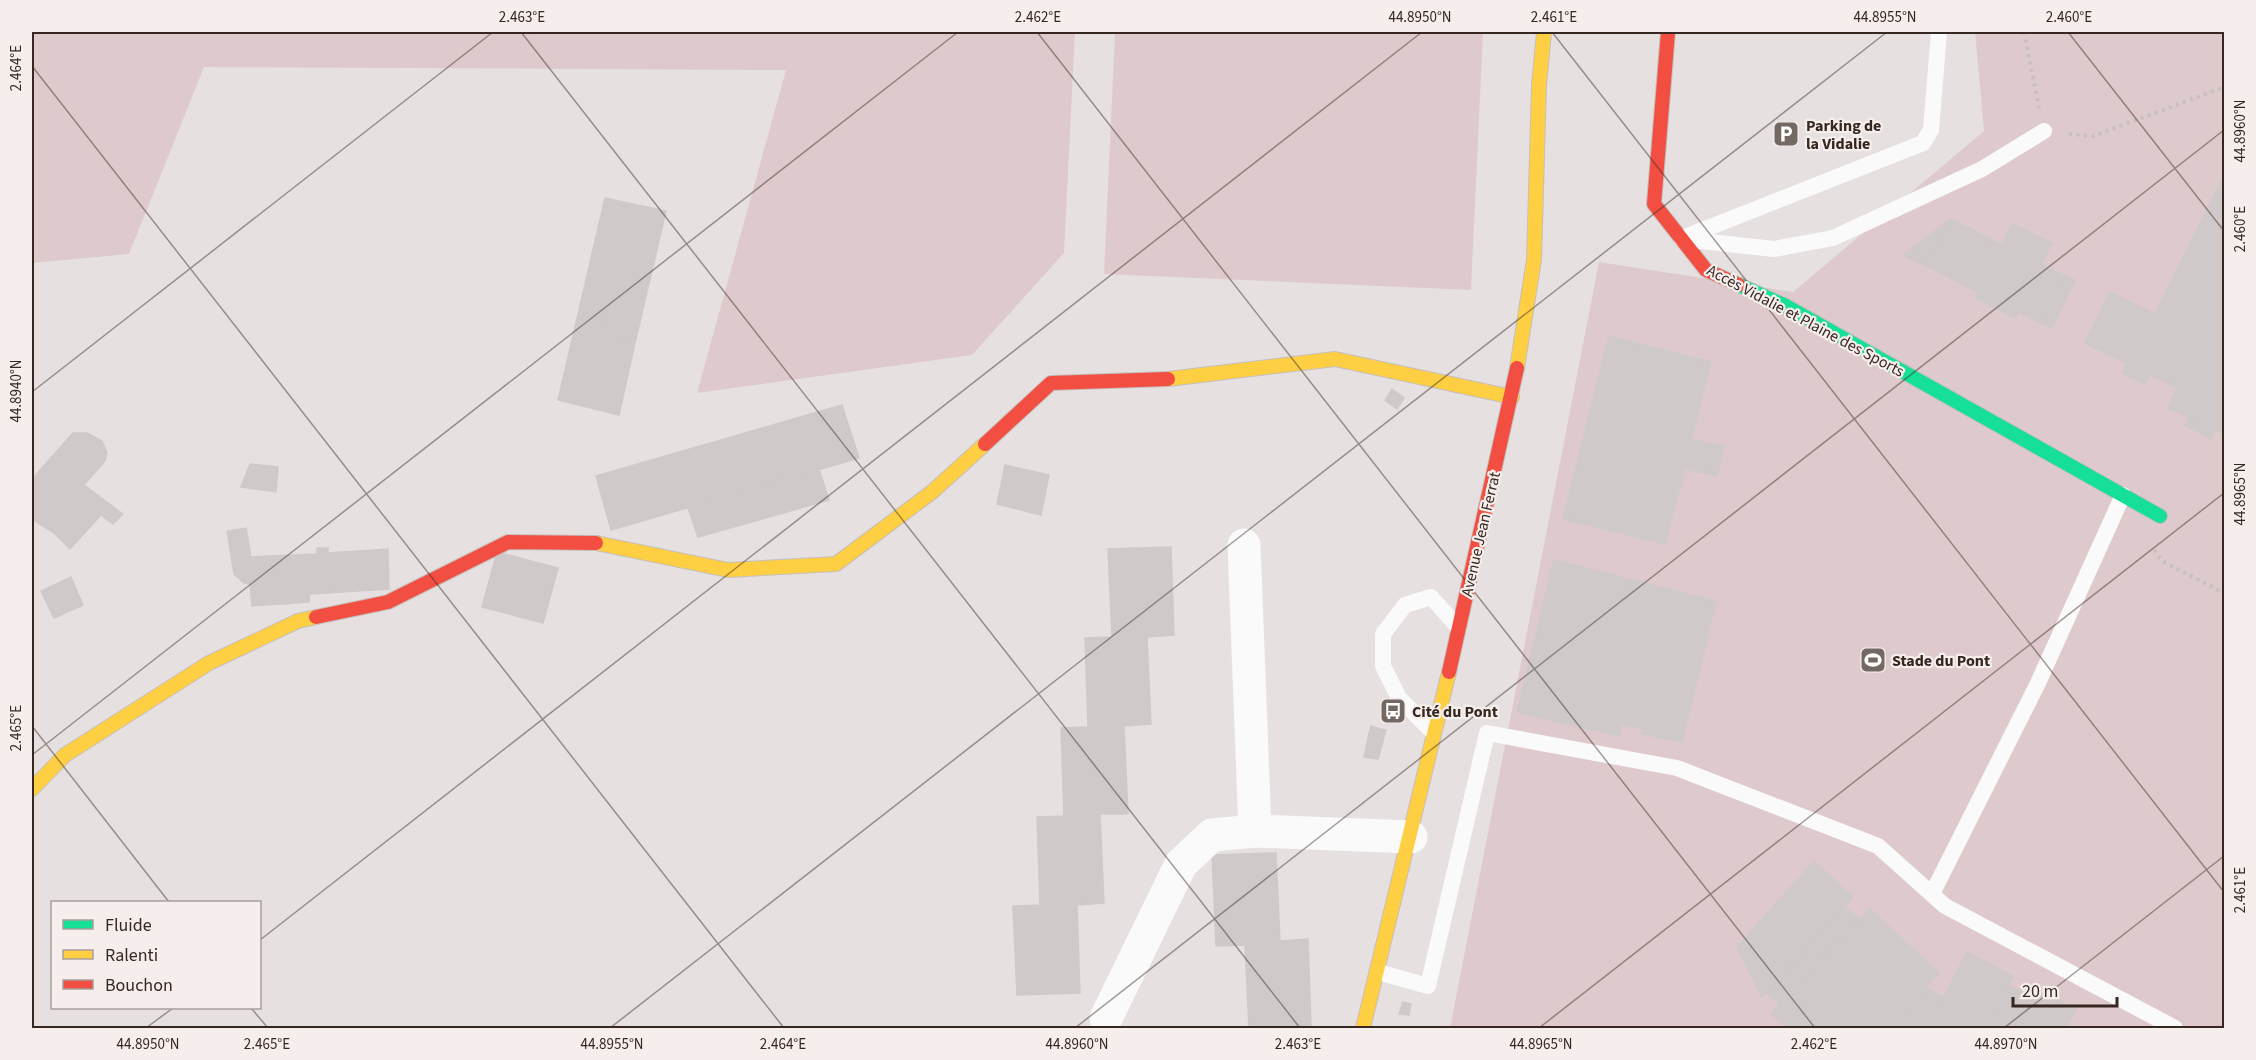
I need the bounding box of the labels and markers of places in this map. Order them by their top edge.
place label: Parking de la Vidalie [1806,115,1881,155]
parking icon: Parking de la Vidalie [1771,119,1801,149]
sports icon: Stade du Pont [1858,645,1888,675]
place label: Stade du Pont [1892,650,1990,672]
bus stop icon: Cité du Pont [1378,696,1408,726]
place label: Cité du Pont [1412,701,1498,723]

